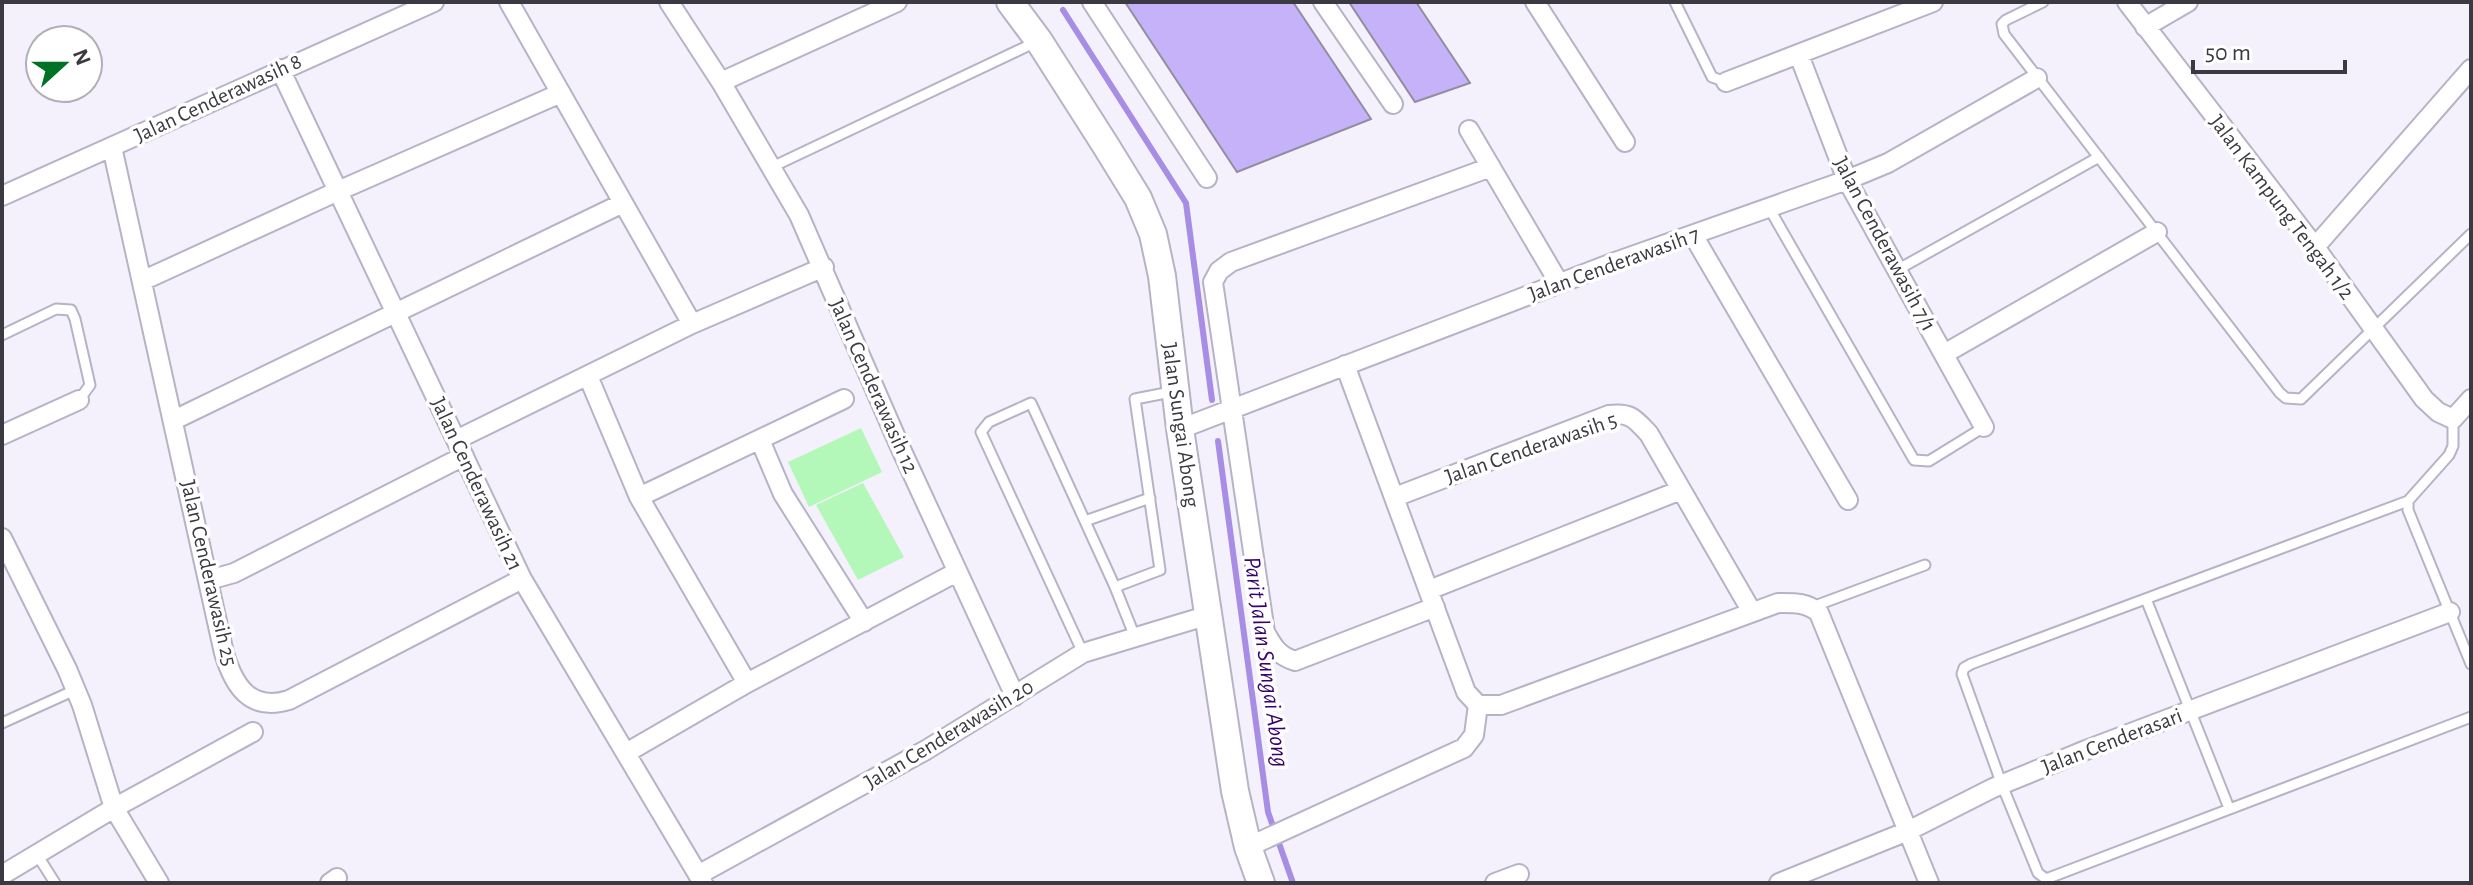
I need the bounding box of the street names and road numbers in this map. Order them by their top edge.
street label: Jalan Cenderawasih 8 [131,50,305,146]
street label: Jalan Kampung Tengah 1/2 [2206,111,2358,303]
street label: Jalan Cenderawasih 7/1 [1830,153,1940,335]
street label: Jalan Cenderawasih 7 [1526,223,1702,305]
street label: Jalan Cenderawasih 12 [826,295,922,477]
street label: Jalan Sungai Abong [1159,341,1203,509]
street label: Jalan Cenderawasih 21 [427,394,527,574]
street label: Jalan Cenderawasih 5 [1442,408,1620,488]
street label: Jalan Cenderawasih 25 [177,478,241,668]
street label: Jalan Cenderawasih 20 [861,675,1037,793]
street label: Jalan Cenderasari [2039,704,2185,778]

